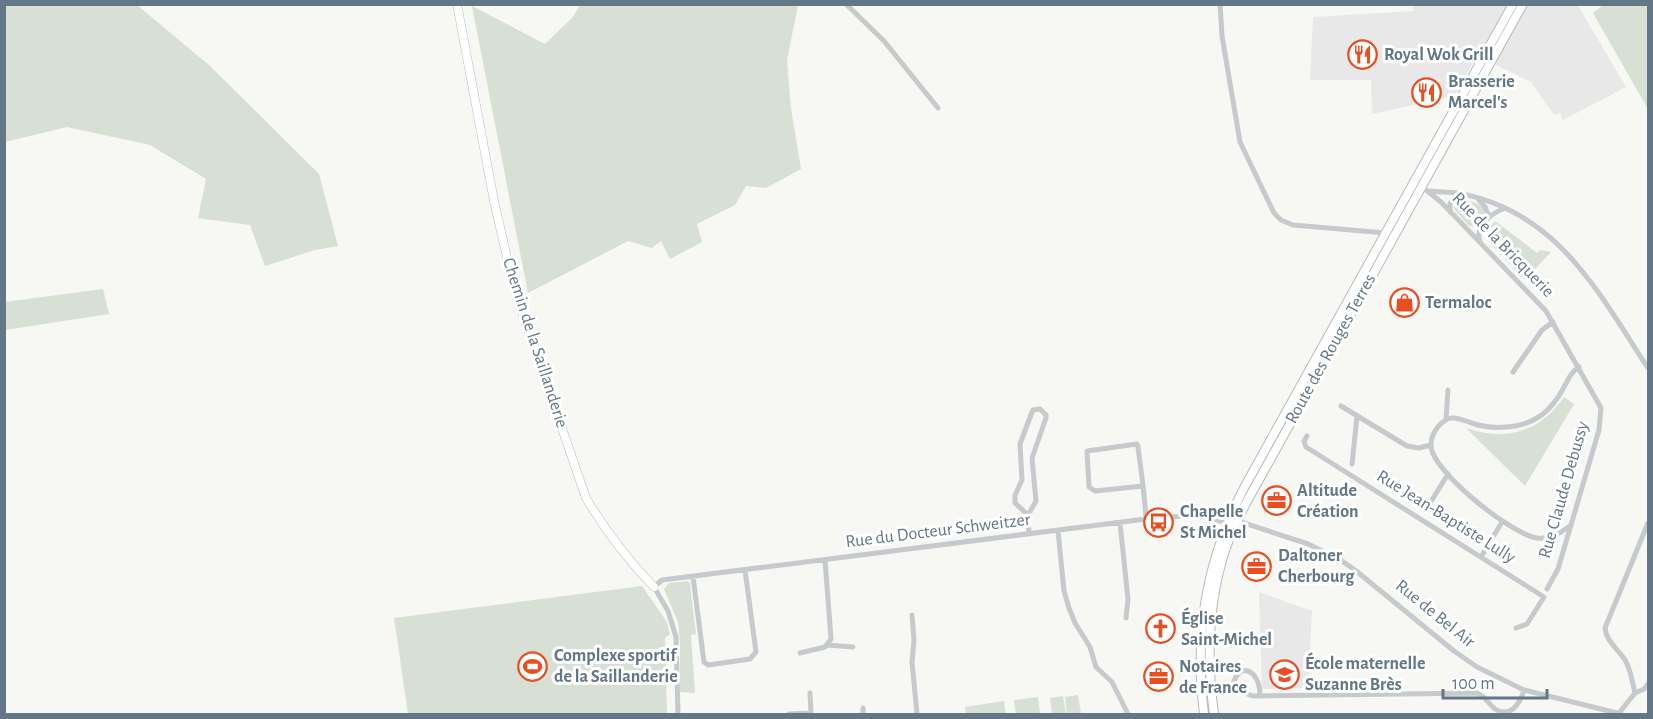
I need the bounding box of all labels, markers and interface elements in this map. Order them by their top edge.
restaurant icon: Royal Wok Grill [1347,39,1379,71]
place label: Royal Wok Grill [1384,46,1493,64]
place label: Brasserie Marcel's [1448,73,1515,112]
restaurant icon: Brasserie Marcel's [1411,76,1443,108]
street label: Rue de la Bricquerie [1449,189,1557,301]
street label: Chemin de la Saillanderie [499,256,571,430]
street label: Route des Rouges Terres [1282,271,1380,427]
shop icon: Termaloc [1388,287,1420,319]
place label: Termaloc [1425,294,1491,312]
street label: Rue Claude Debussy [1536,419,1592,560]
street label: Rue Jean-Baptiste Lully [1373,467,1519,567]
place label: Altitude Création [1297,482,1359,521]
office icon: Altitude Création [1260,485,1292,517]
place label: Chapelle St Michel [1180,503,1246,542]
bus stop icon: Chapelle St Michel [1143,506,1175,538]
street label: Rue du Docteur Schweitzer [845,511,1032,551]
place label: Daltoner Cherbourg [1278,547,1355,586]
office icon: Daltoner Cherbourg [1241,550,1273,582]
street label: Rue de Bel Air [1392,577,1478,651]
place label: Église Saint-Michel [1181,607,1272,649]
church icon: Église Saint-Michel [1144,613,1176,645]
place label: Complexe sportif de la Saillanderie [554,647,678,686]
sports icon: Complexe sportif de la Saillanderie [517,650,549,682]
place label: École maternelle Suzanne Brès [1305,652,1425,694]
place label: Notaires de France [1179,658,1247,697]
school or university icon: École maternelle Suzanne Brès [1268,658,1300,690]
office icon: Notaires de France [1142,661,1174,693]
scale bar [1443,662,1546,700]
text: 100 m [1452,675,1495,693]

